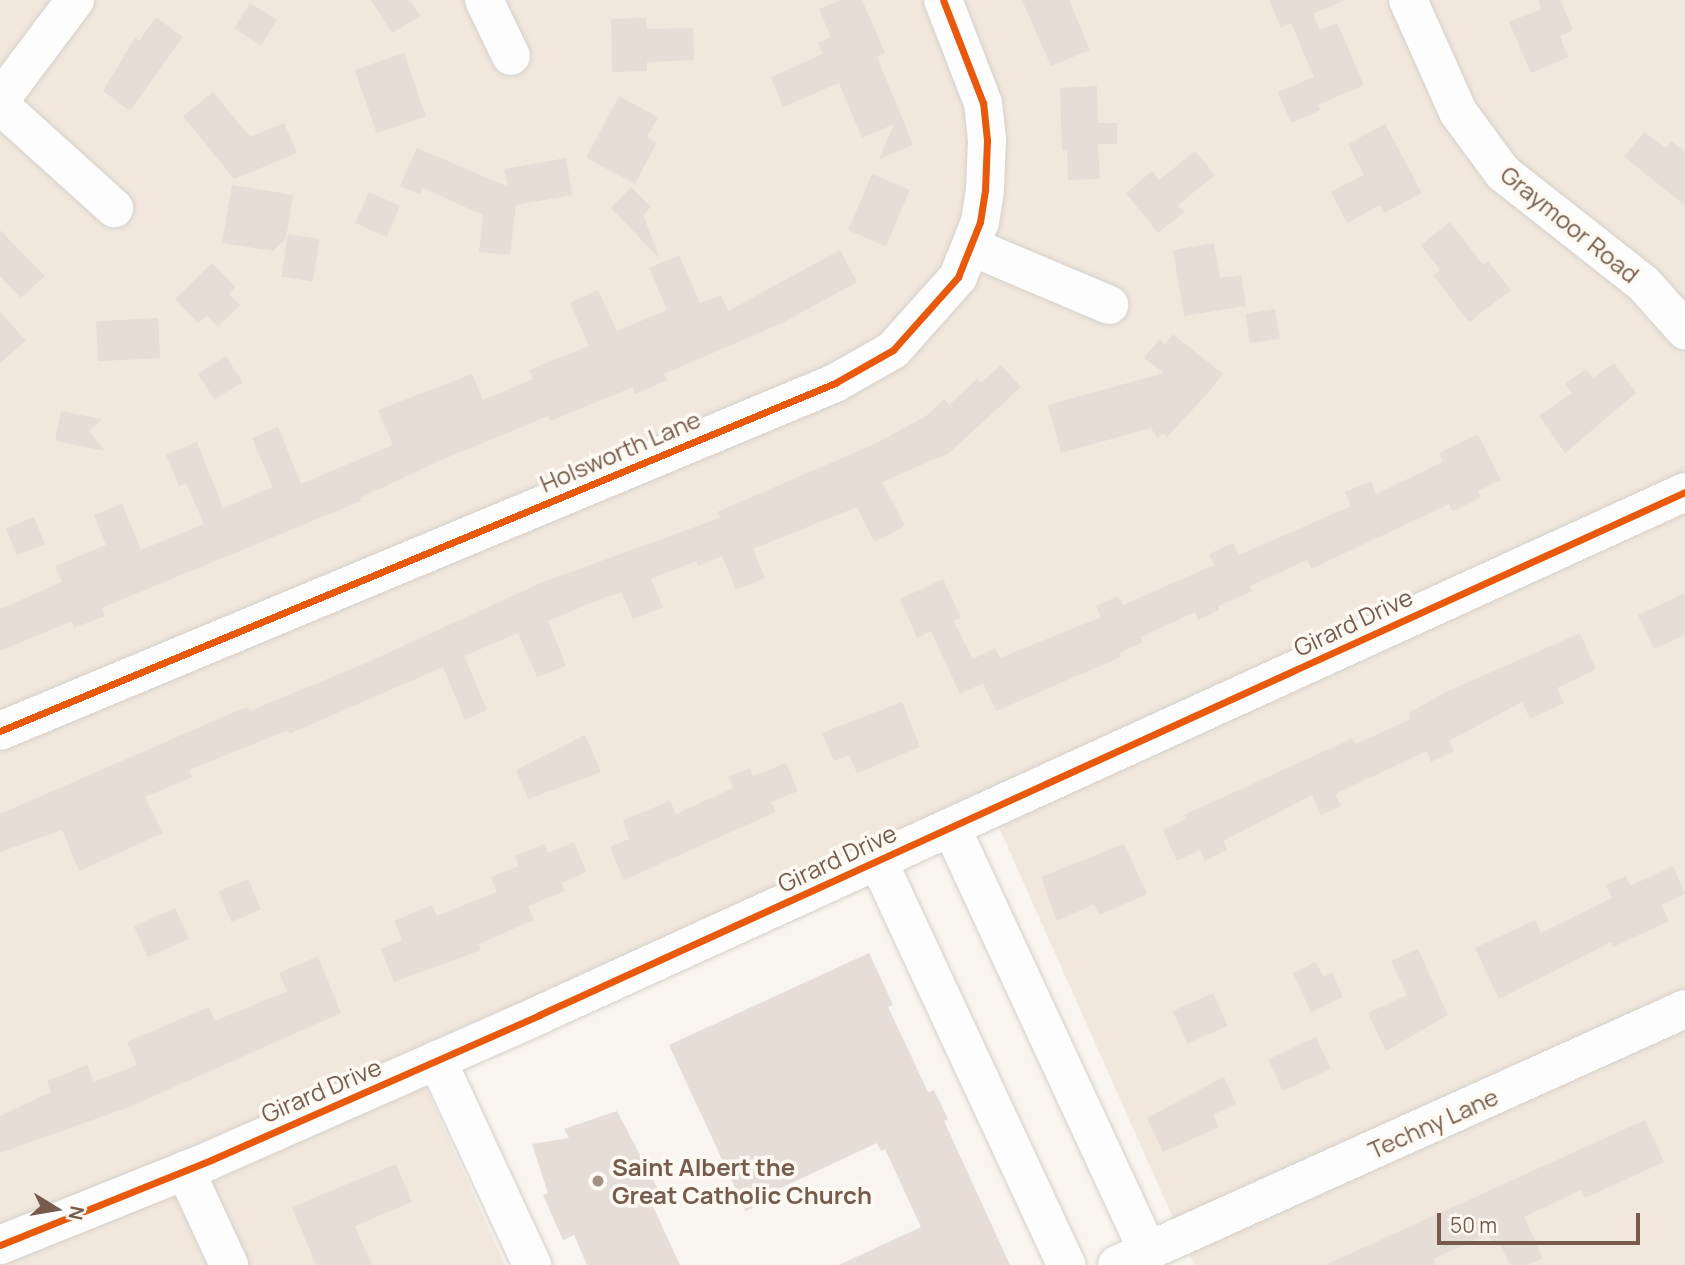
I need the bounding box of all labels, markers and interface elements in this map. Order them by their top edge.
street label: Graymoor Road [1495,160,1645,288]
street label: Holsworth Lane [535,404,705,498]
street label: Girard Drive [1289,582,1417,662]
street label: Girard Drive [773,818,901,898]
street label: Girard Drive [257,1052,385,1128]
street label: Techny Lane [1364,1082,1502,1164]
place label: Saint Albert the Great Catholic Church [612,1153,872,1209]
marker: Saint Albert the Great Catholic Church [590,1173,606,1189]
north arrow [21,1174,91,1244]
scale bar [1440,1198,1643,1242]
text: N [63,1204,91,1222]
text: 50 m [1450,1211,1497,1239]

